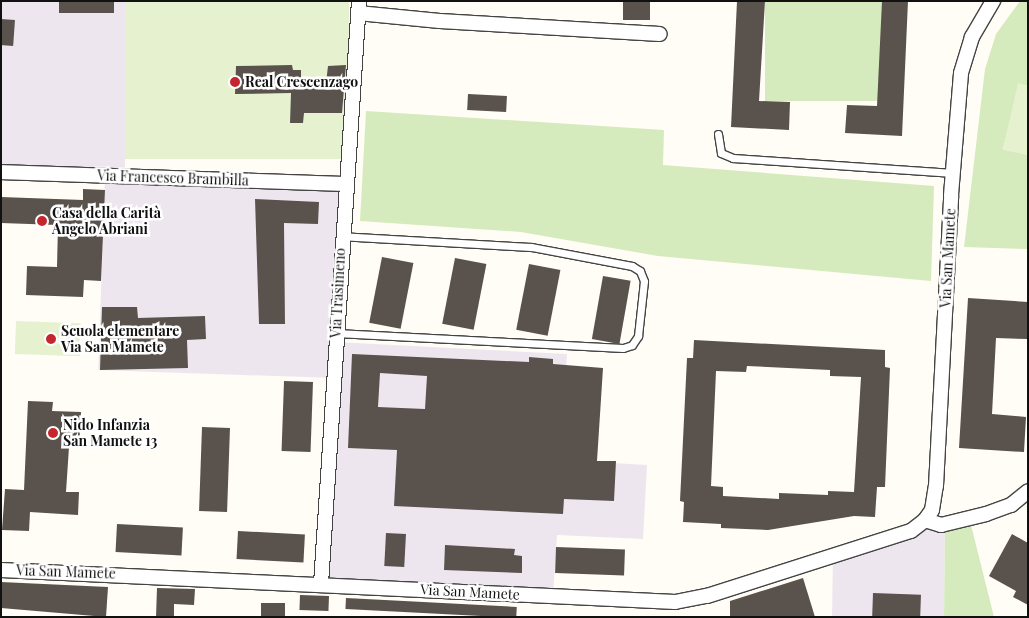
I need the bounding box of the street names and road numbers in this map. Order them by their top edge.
street label: Via Francesco Brambilla [97,167,249,189]
street label: Via San Mamete [937,208,959,308]
street label: Via Trasimeno [327,247,349,339]
street label: Via San Mamete [16,562,116,582]
street label: Via San Mamete [420,581,520,603]

